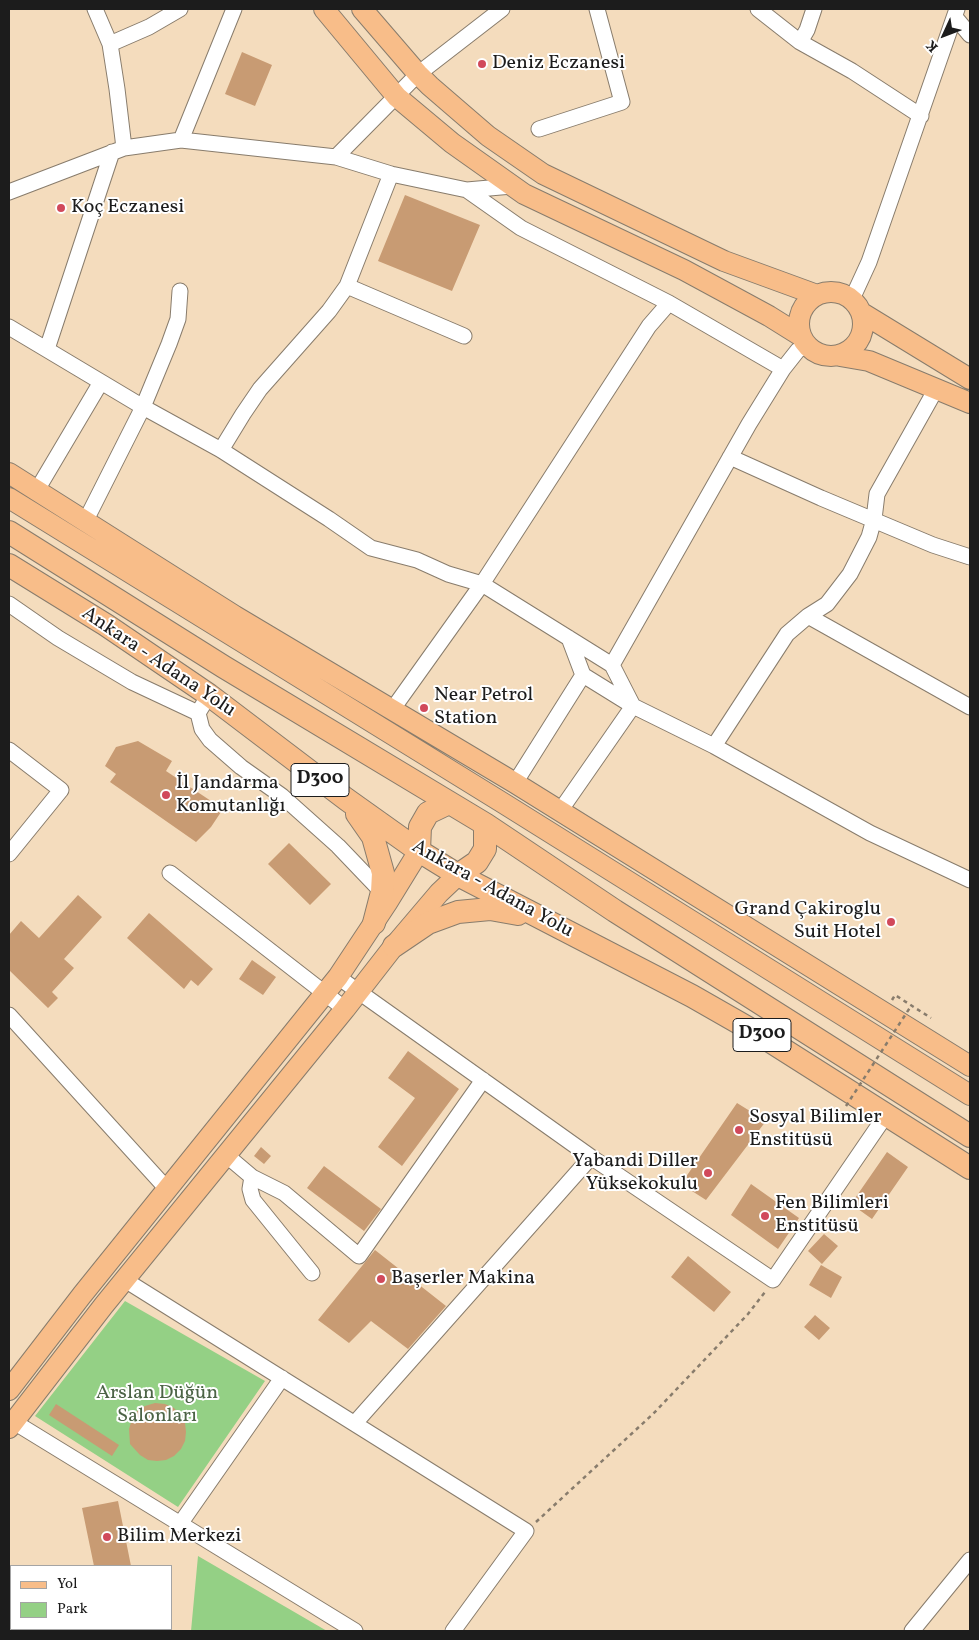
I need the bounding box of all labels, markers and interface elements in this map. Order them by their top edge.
north arrow [919,10,969,60]
text: K [922,35,943,56]
place label: Deniz Eczanesi [492,52,625,76]
marker: Deniz Eczanesi [476,58,488,70]
place label: Koç Eczanesi [71,196,184,220]
marker: Koç Eczanesi [55,202,67,214]
street label: Ankara - Adana Yolu [76,602,240,724]
place label: Near Petrol Station [434,684,533,731]
marker: Near Petrol Station [418,702,430,714]
road number: D300 [291,764,349,796]
place label: İl Jandarma Komutanlığı [176,772,286,819]
marker: İl Jandarma Komutanlığı [160,789,172,801]
street label: Ankara - Adana Yolu [407,836,577,944]
place label: Grand Çakiroglu Suit Hotel [734,898,881,945]
marker: Grand Çakiroglu Suit Hotel [885,916,897,928]
road number: D300 [733,1018,791,1052]
place label: Sosyal Bilimler Enstitüsü [749,1106,882,1153]
marker: Sosyal Bilimler Enstitüsü [733,1124,745,1136]
place label: Yabandi Diller Yüksekokulu [572,1150,698,1197]
marker: Yabandi Diller Yüksekokulu [702,1167,714,1179]
place label: Fen Bilimleri Enstitüsü [775,1192,889,1239]
marker: Fen Bilimleri Enstitüsü [759,1210,771,1222]
place label: Başerler Makina [391,1267,535,1291]
marker: Başerler Makina [375,1273,387,1285]
park label: Arslan Düğün Salonları [96,1382,218,1429]
place label: Bilim Merkezi [117,1525,241,1549]
marker: Bilim Merkezi [101,1531,113,1543]
legend [10,1565,172,1630]
text: Yol [57,1574,77,1595]
text: Park [57,1599,88,1620]

